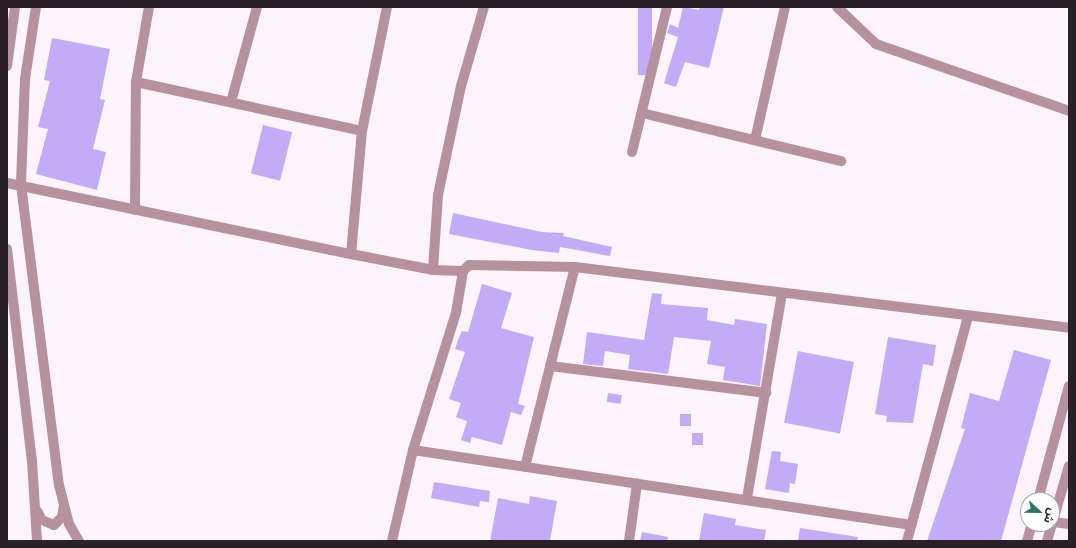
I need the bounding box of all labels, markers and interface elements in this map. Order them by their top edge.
north arrow [1020,492,1060,532]
text: ش [1041,507,1060,526]

